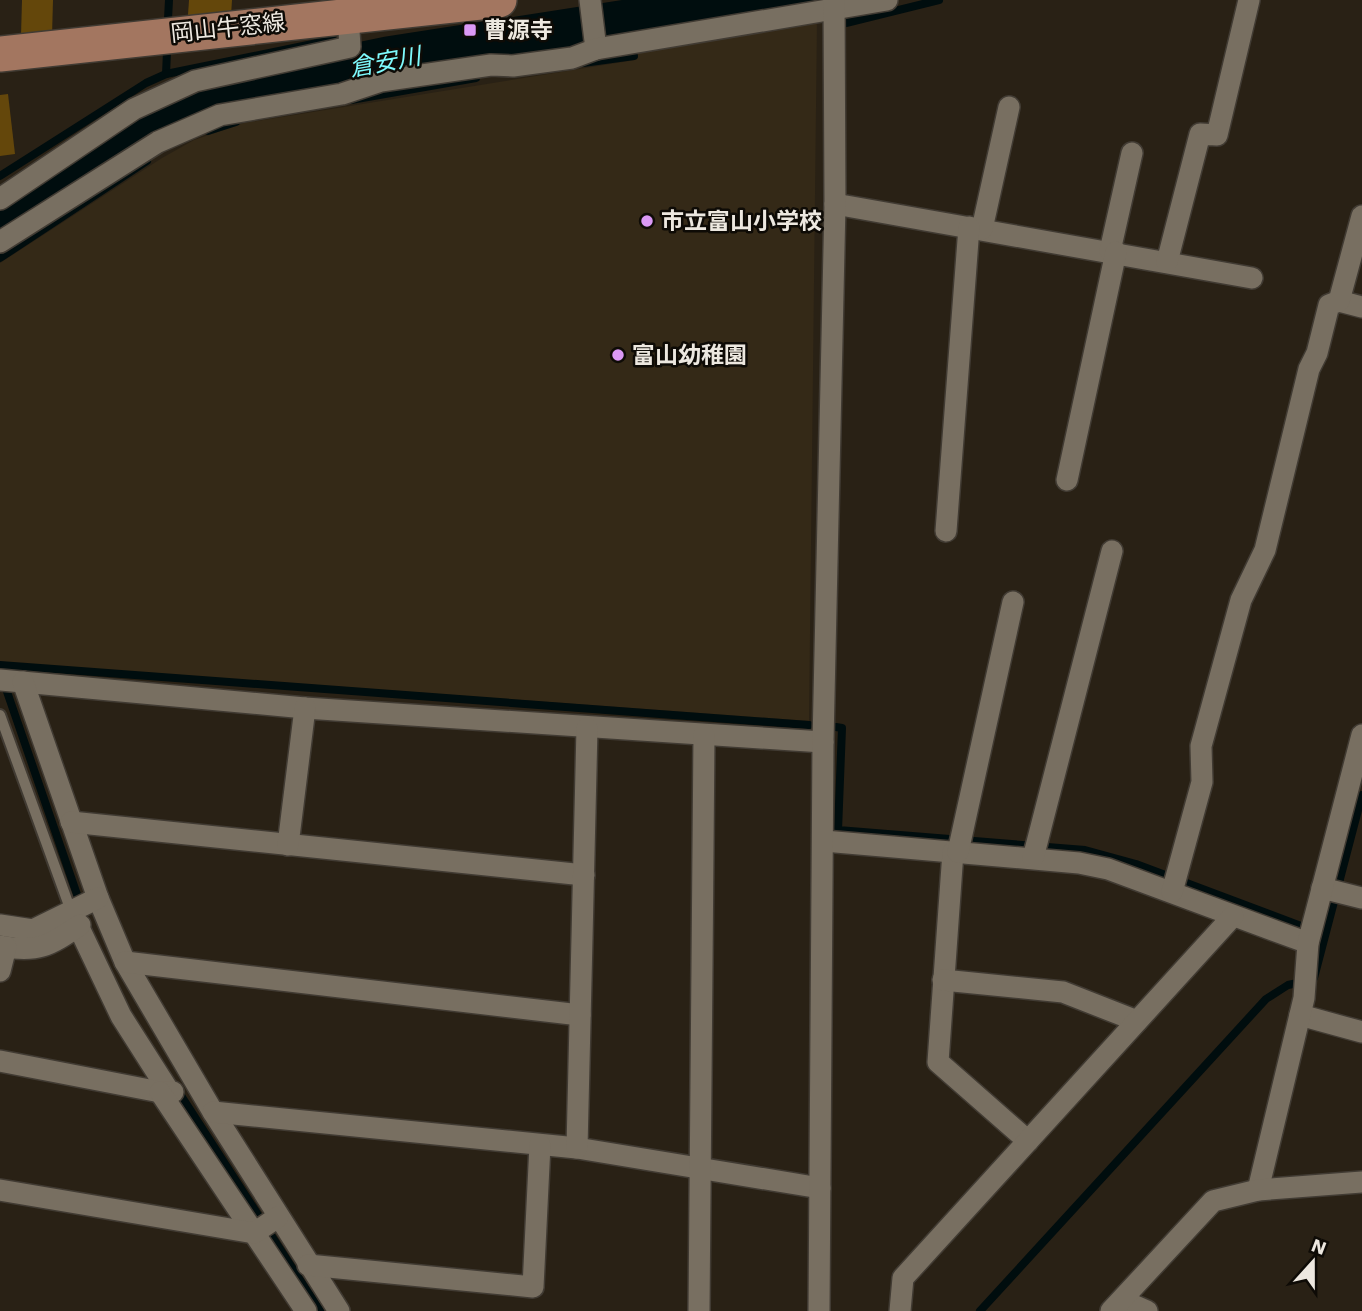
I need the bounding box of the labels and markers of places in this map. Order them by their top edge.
place label: 曹源寺 [484,17,553,44]
marker: 曹源寺 [462,22,478,38]
place label: 市立富山小学校 [661,208,822,235]
marker: 市立富山小学校 [639,213,655,229]
place label: 富山幼稚園 [632,342,747,369]
marker: 富山幼稚園 [610,347,626,363]

